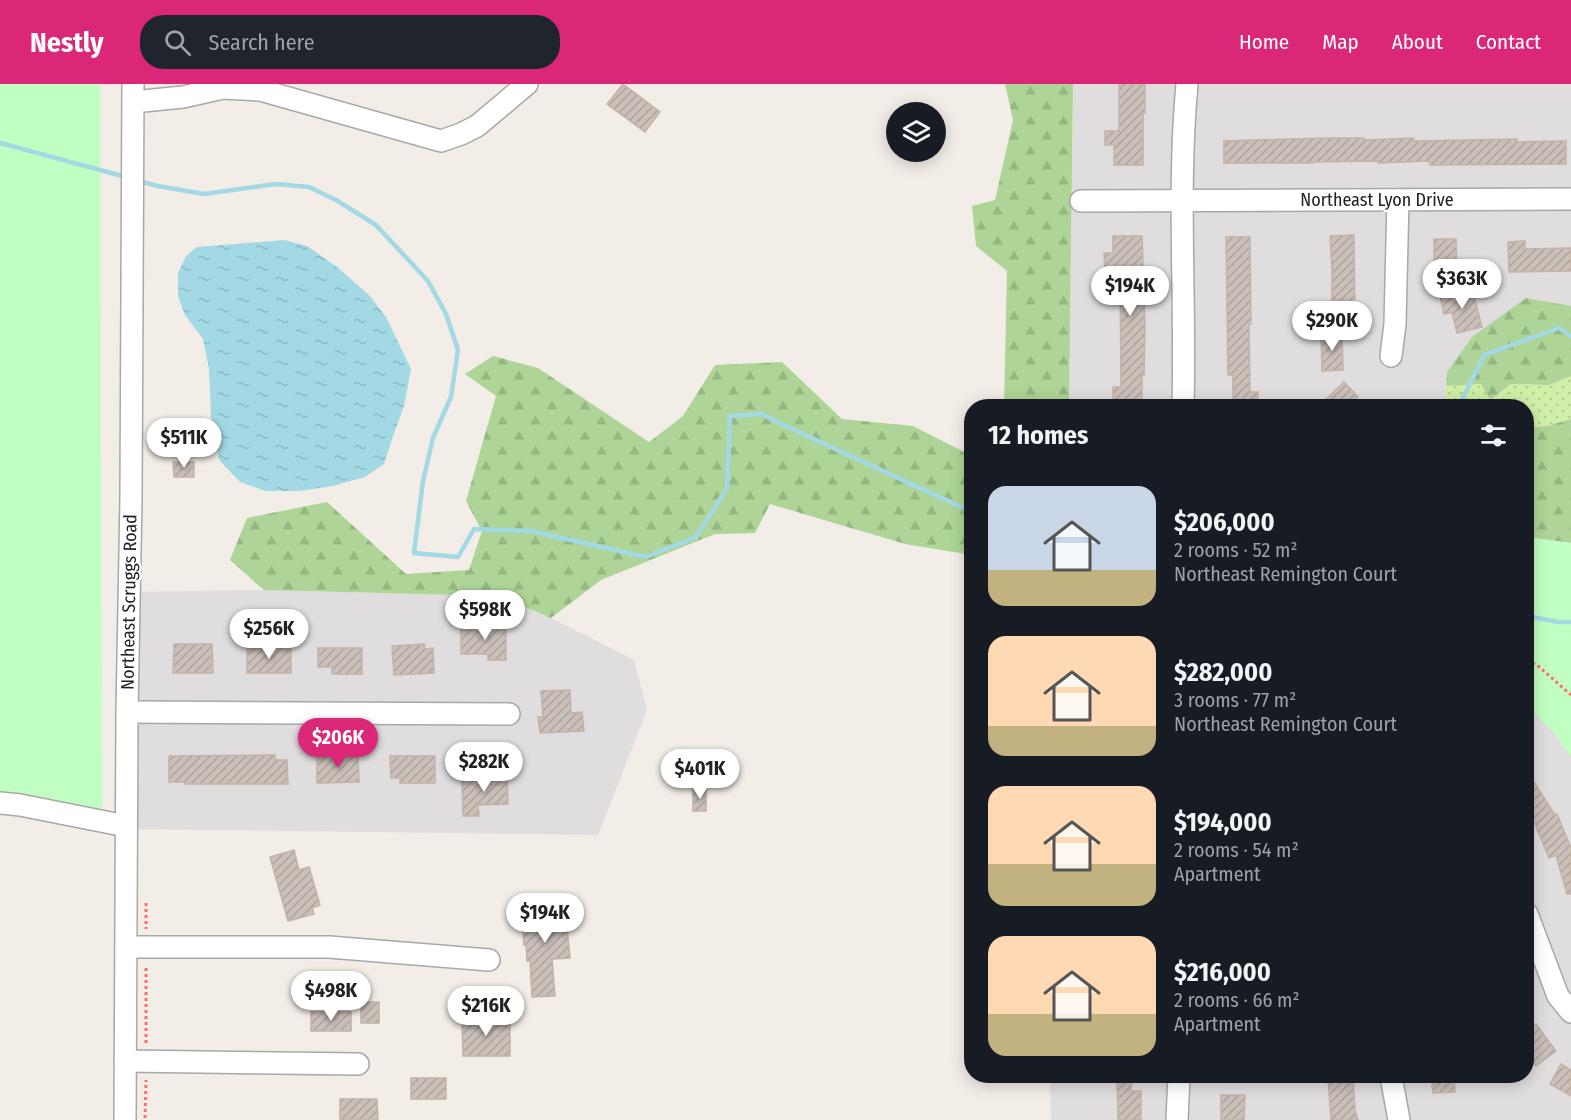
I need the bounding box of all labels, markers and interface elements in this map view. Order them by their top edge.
search box [140,15,560,69]
text: Nestly [30,26,104,59]
icon: search [161,26,194,59]
text: Search here [209,29,315,56]
text: Home [1239,29,1289,55]
text: Map [1322,29,1359,55]
text: About [1392,29,1443,55]
text: Contact [1476,29,1541,55]
map controls [886,102,946,162]
button: layers [886,102,946,162]
street label: Northeast Lyon Drive [1300,189,1454,211]
pin: $363K [1420,259,1504,310]
pin: $194K [1088,266,1172,317]
text: $363K [1437,266,1487,290]
text: $194K [1105,273,1155,297]
pin: $290K [1290,301,1374,352]
text: $290K [1306,308,1358,332]
pin: $511K [142,418,226,469]
icon: filters [1477,419,1510,452]
text: 12 homes [988,420,1088,451]
text: $511K [161,425,207,449]
text: $206,000 [1174,507,1275,538]
icon: home [1036,510,1108,582]
street label: Northeast Scruggs Road [116,514,142,690]
text: 2 rooms · 52 m² [1174,538,1298,562]
text: Northeast Remington Court [1174,562,1397,586]
pin: $598K [443,590,527,641]
text: $598K [459,597,511,621]
pin: $256K [227,609,311,660]
text: $256K [244,616,294,640]
text: $282,000 [1174,657,1272,688]
icon: home [1036,660,1108,732]
text: 3 rooms · 77 m² [1174,688,1296,712]
text: Northeast Remington Court [1174,712,1397,736]
pin: $206K [296,718,380,769]
text: $206K [312,725,364,749]
pin: $282K [442,742,526,793]
text: $282K [459,749,509,773]
pin: $401K [658,749,742,800]
text: $401K [675,756,725,780]
text: $194,000 [1174,807,1272,838]
icon: home [1036,810,1108,882]
text: 2 rooms · 54 m² [1174,838,1299,862]
text: Apartment [1174,862,1261,886]
pin: $194K [503,893,587,944]
text: $194K [520,900,570,924]
text: $216,000 [1174,957,1271,988]
icon: home [1036,960,1108,1032]
pin: $498K [289,971,373,1022]
text: $498K [305,978,357,1002]
pin: $216K [444,986,528,1037]
text: 2 rooms · 66 m² [1174,988,1300,1012]
text: $216K [461,993,511,1017]
text: Apartment [1174,1012,1261,1036]

